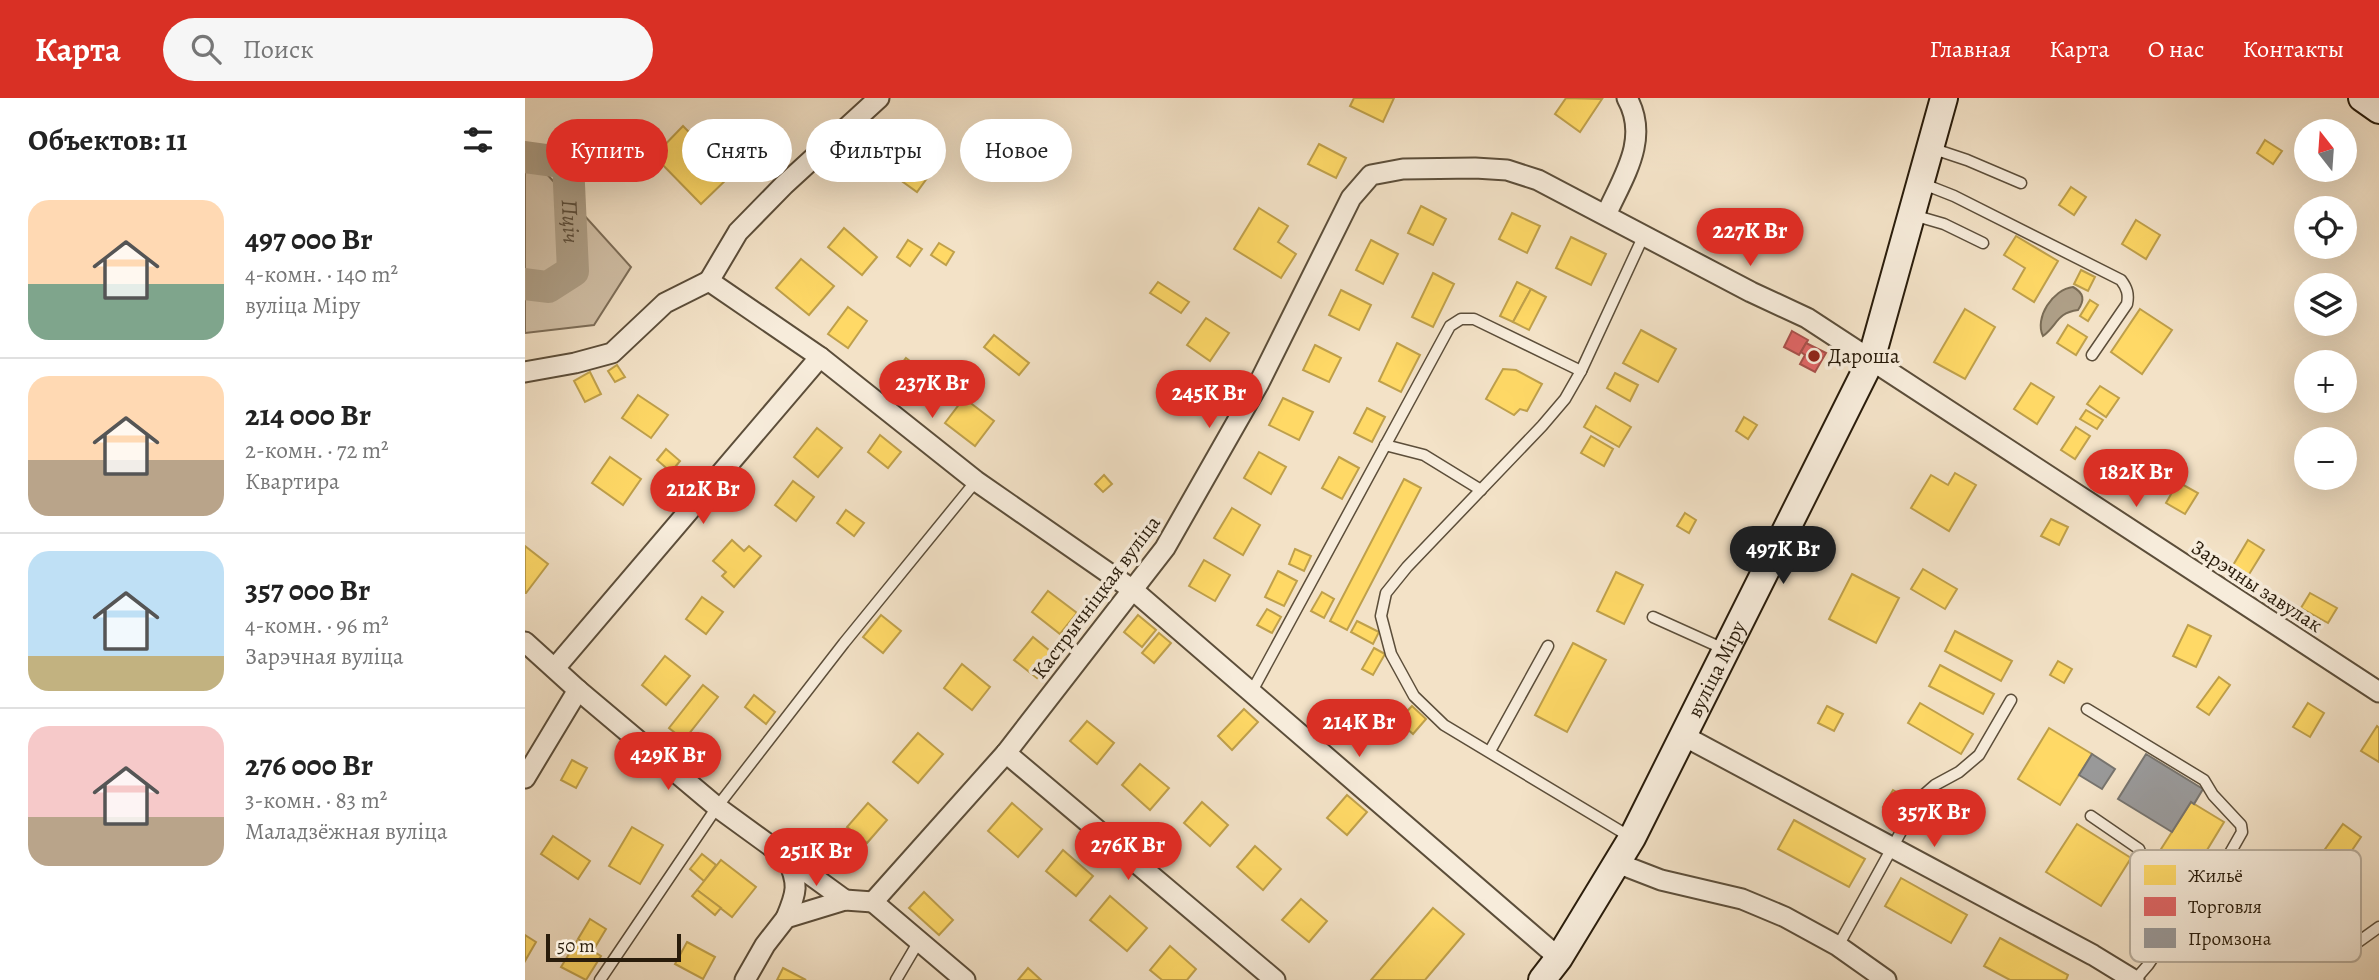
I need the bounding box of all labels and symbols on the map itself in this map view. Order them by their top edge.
north arrow [2294,119,2357,182]
water label: Пціч [554,199,587,244]
pin: 227K Br [1685,208,1815,268]
place label: Дароша [1828,342,1900,370]
marker: Дароша [1806,348,1822,364]
pin: 237K Br [867,360,997,420]
pin: 245K Br [1144,370,1274,430]
pin: 182K Br [2071,450,2201,509]
pin: 212K Br [638,466,768,526]
street label: Кастрычніцкая вуліца [1025,509,1167,684]
pin: 497K Br [1718,526,1848,586]
street label: Зарэчны завулак [2186,533,2328,639]
street label: вуліца Міру [1680,615,1753,722]
pin: 214K Br [1294,700,1424,759]
pin: 429K Br [603,732,733,792]
pin: 357K Br [1869,790,1999,849]
pin: 276K Br [1063,822,1193,882]
pin: 251K Br [751,828,881,888]
legend [2130,850,2361,962]
text: Жильё [2188,863,2243,889]
text: Торговля [2188,894,2262,920]
text: Промзона [2188,926,2272,952]
scale bar [546,931,681,963]

